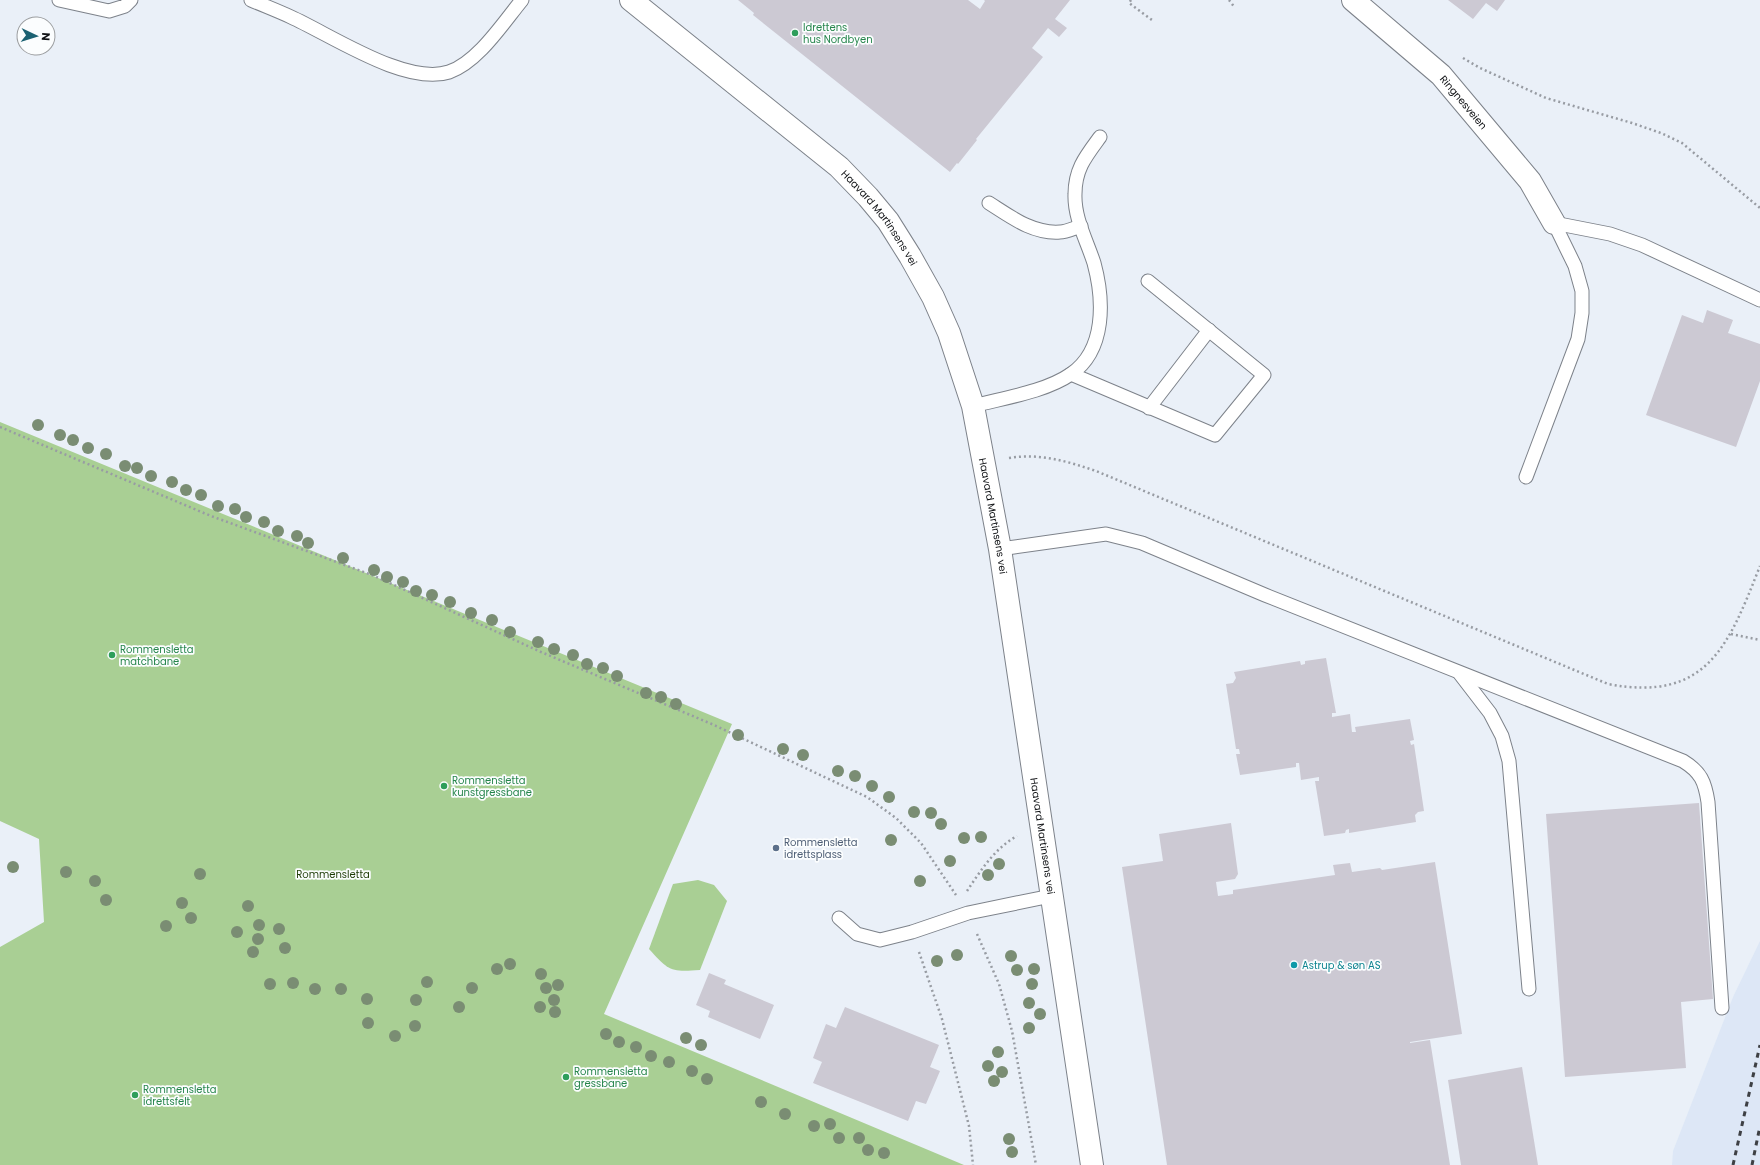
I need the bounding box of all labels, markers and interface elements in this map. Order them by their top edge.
north arrow [16,16,56,56]
place label: Idrettens hus Nordbyen [803,20,873,47]
marker: Idrettens hus Nordbyen [790,28,800,38]
text: N [38,32,54,41]
street label: Ringnesveien [1436,72,1490,133]
street label: Haavard Martinsens vei [838,167,921,268]
street label: Haavard Martinsens vei [975,457,1011,575]
place label: Rommensletta matchbane [120,642,194,669]
marker: Rommensletta matchbane [107,650,117,660]
place label: Rommensletta kunstgressbane [452,773,532,800]
street label: Haavard Martinsens vei [1026,777,1058,895]
marker: Rommensletta kunstgressbane [439,781,449,791]
place label: Rommensletta idrettsplass [784,835,858,862]
marker: Rommensletta idrettsplass [771,843,781,853]
park label: Rommensletta [296,867,370,882]
place label: Astrup & søn AS [1302,958,1381,973]
marker: Astrup & søn AS [1289,960,1299,970]
place label: Rommensletta gressbane [574,1064,648,1091]
marker: Rommensletta gressbane [561,1072,571,1082]
place label: Rommensletta idrettsfelt [143,1082,217,1109]
marker: Rommensletta idrettsfelt [130,1090,140,1100]

